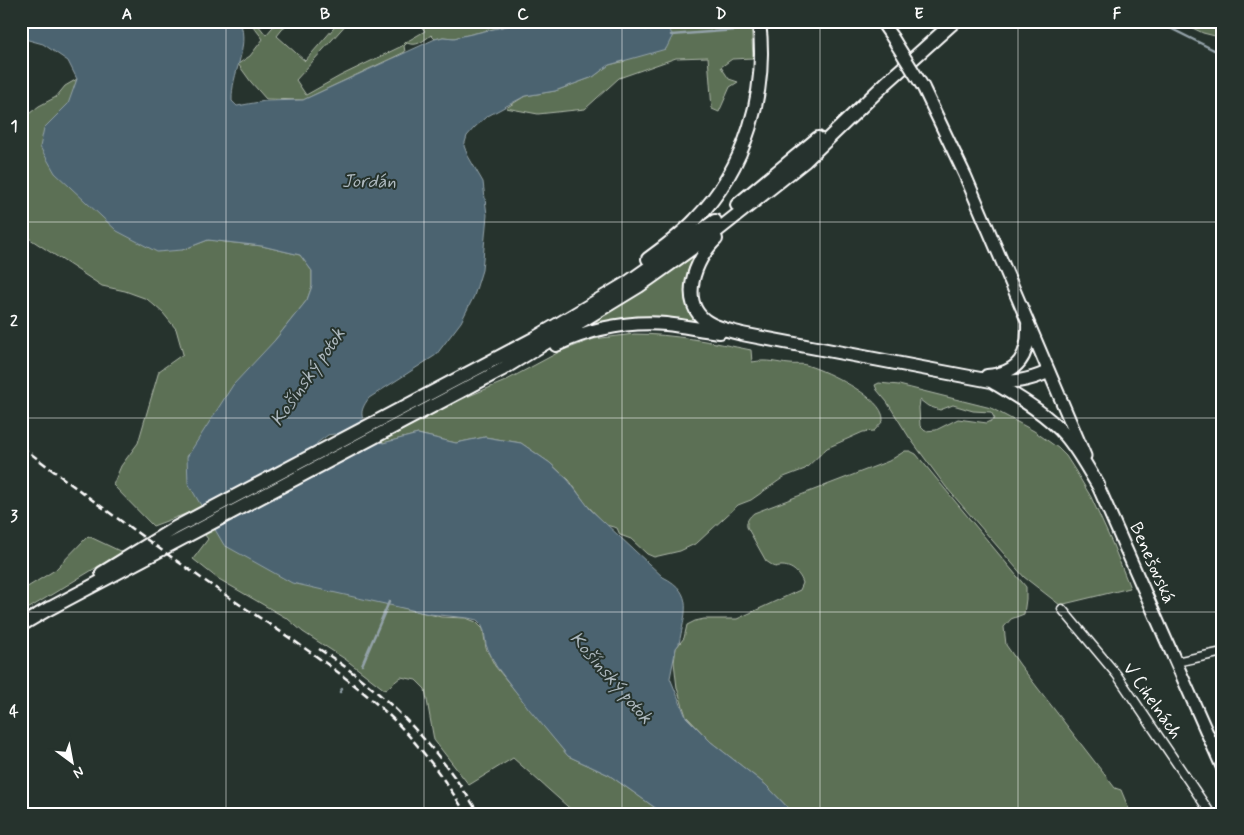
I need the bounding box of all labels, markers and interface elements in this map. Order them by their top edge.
text: A [122,4,132,25]
text: B [320,4,330,25]
text: C [517,4,529,25]
text: D [715,4,727,25]
text: E [914,4,924,25]
text: F [1113,4,1122,25]
text: 1 [10,116,18,137]
water label: Jordán [342,169,396,194]
text: 2 [10,311,18,332]
water label: Košínský potok [265,322,351,431]
text: 3 [10,506,18,527]
street label: Benešovská [1123,519,1181,607]
water label: Košínský potok [564,627,658,730]
street label: V Cihelnách [1117,658,1187,744]
text: 4 [9,701,19,722]
north arrow [48,738,98,788]
text: N [70,762,87,782]

